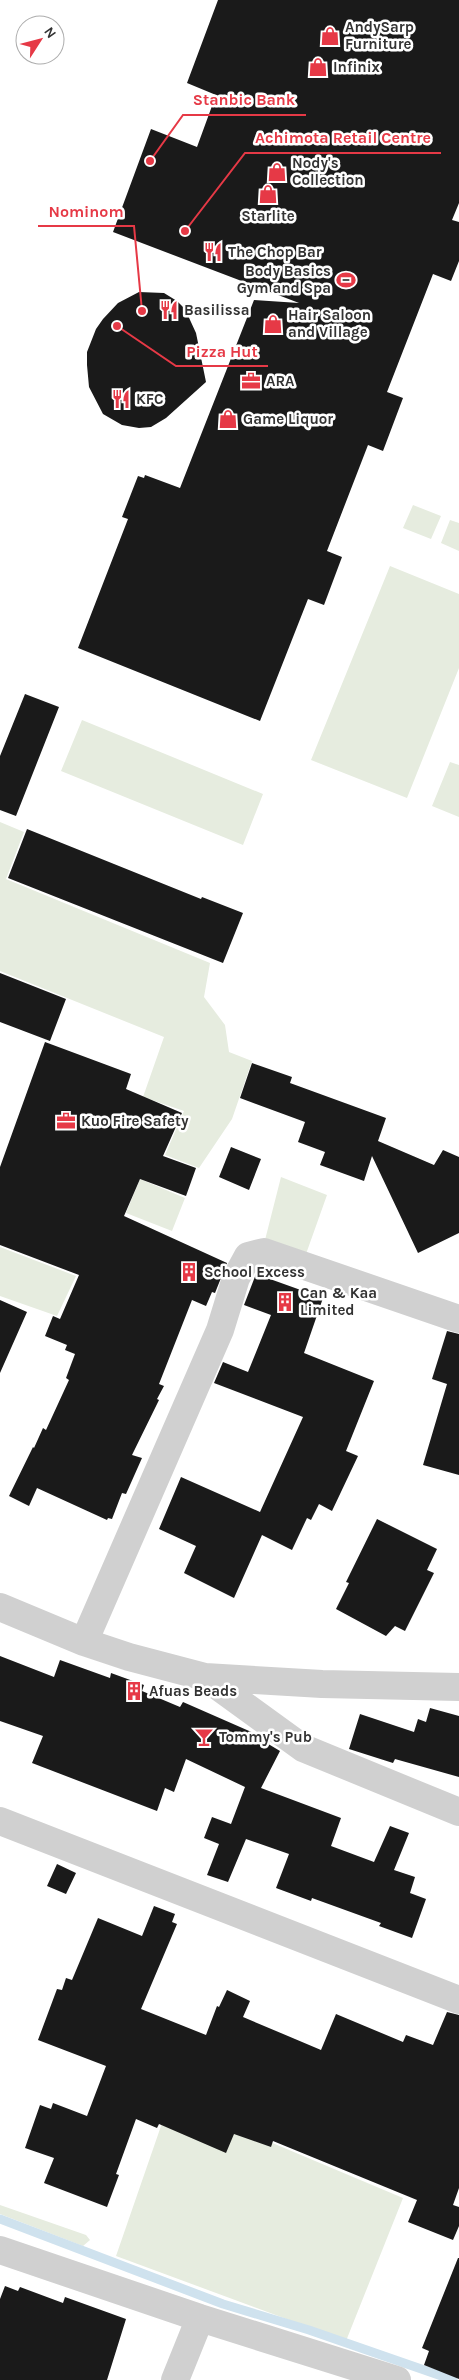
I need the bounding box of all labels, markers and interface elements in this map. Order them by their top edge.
north arrow [15,15,65,65]
place label: AndySarp Furniture [345,18,414,53]
text: N [40,24,60,42]
shop icon: AndySarp Furniture [319,25,341,47]
shop icon: Infinix [307,56,329,78]
place label: Infinix [333,58,381,76]
callout: Stanbic Bank [183,84,306,115]
text: Stanbic Bank [193,90,296,109]
callout: Achimota Retail Centre [245,122,441,153]
text: Achimota Retail Centre [255,128,431,147]
place label: Nody's Collection [292,154,364,189]
shop icon: Nody's Collection [266,161,288,183]
shop icon: Starlite [257,183,279,205]
callout: Nominom [38,195,134,226]
text: Nominom [48,202,124,221]
place label: Starlite [241,207,295,225]
restaurant icon: The Chop Bar [202,241,224,263]
place label: The Chop Bar [228,243,322,261]
place label: Body Basics Gym and Spa [237,262,331,297]
sports icon: Body Basics Gym and Spa [335,269,357,291]
restaurant icon: Basilissa [158,299,180,321]
place label: Basilissa [184,301,249,319]
place label: Hair Saloon and Village [288,306,371,341]
shop icon: Hair Saloon and Village [262,313,284,335]
callout: Pizza Hut [176,335,268,366]
text: Pizza Hut [186,342,258,361]
office icon: ARA [240,370,262,392]
place label: ARA [266,372,295,390]
restaurant icon: KFC [110,388,132,410]
place label: KFC [136,390,164,408]
shop icon: Game Liquor [217,408,239,430]
place label: Game Liquor [243,410,333,428]
office icon: Kuo Fire Safety [55,1110,77,1132]
place label: Kuo Fire Safety [81,1112,189,1130]
building icon: School Excess [178,1261,200,1283]
place label: School Excess [204,1263,305,1281]
place label: Can & Kaa Limited [300,1284,377,1319]
building icon: Can & Kaa Limited [274,1291,296,1313]
building icon: Afuas Beads [123,1680,145,1702]
place label: Afuas Beads [149,1682,237,1700]
bar icon: Tommy's Pub [193,1726,215,1748]
place label: Tommy's Pub [219,1728,312,1746]

